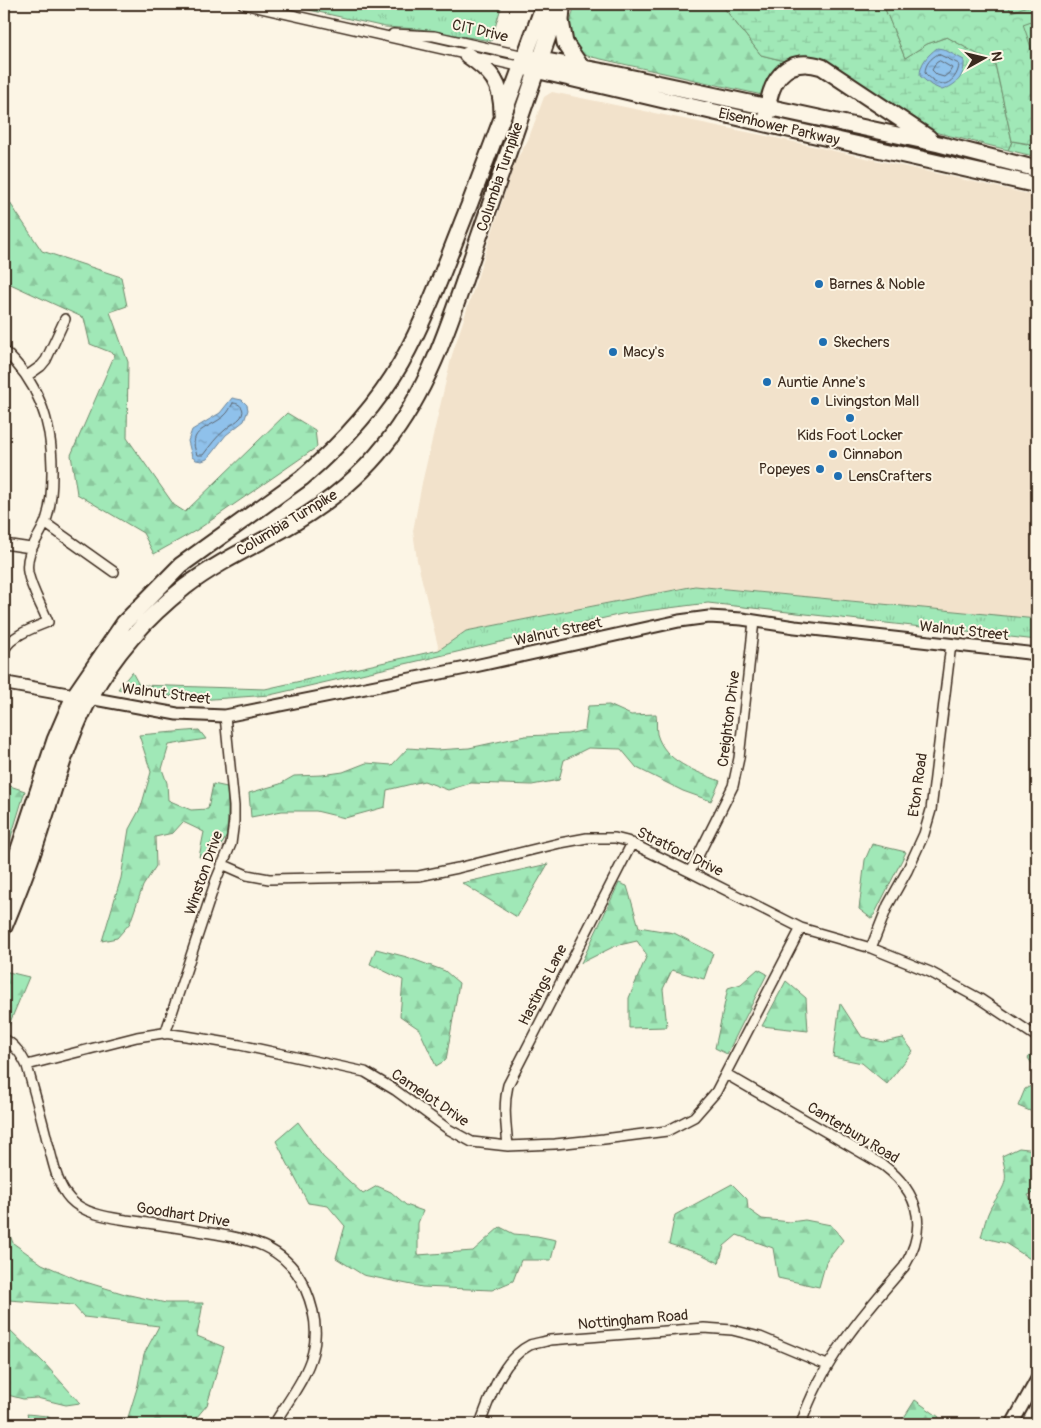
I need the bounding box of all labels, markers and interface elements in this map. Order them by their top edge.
street label: CIT Drive [450,15,511,47]
north arrow [958,32,1008,82]
text: N [987,50,1005,62]
street label: Eisenhower Parkway [717,104,842,150]
street label: Columbia Turnpike [472,119,528,234]
place label: Barnes & Noble [829,275,925,294]
marker: Barnes & Noble [813,278,825,290]
place label: Skechers [833,333,890,352]
marker: Skechers [817,336,829,348]
place label: Macy's [623,343,664,362]
marker: Macy's [607,346,619,358]
place label: Auntie Anne's [777,373,865,392]
marker: Auntie Anne's [761,376,773,388]
place label: Livingston Mall [825,392,919,411]
marker: Livingston Mall [809,395,821,407]
marker: Kids Foot Locker [844,412,856,424]
place label: Kids Foot Locker [797,426,904,445]
place label: Cinnabon [843,445,903,464]
marker: Cinnabon [827,448,839,460]
place label: Popeyes [759,460,810,479]
marker: Popeyes [814,463,826,475]
place label: LensCrafters [848,467,932,486]
marker: LensCrafters [832,470,844,482]
street label: Columbia Turnpike [233,485,341,561]
street label: Walnut Street [512,613,605,651]
street label: Walnut Street [919,617,1010,645]
street label: Creighton Drive [714,669,744,768]
street label: Walnut Street [120,679,212,709]
street label: Eton Road [904,752,932,818]
street label: Stratford Drive [634,823,727,881]
street label: Winston Drive [181,828,227,918]
street label: Hastings Lane [514,941,572,1029]
street label: Camelot Drive [387,1065,473,1131]
street label: Canterbury Road [804,1098,902,1168]
street label: Goodhart Drive [135,1198,232,1232]
street label: Nottingham Road [577,1306,689,1334]

